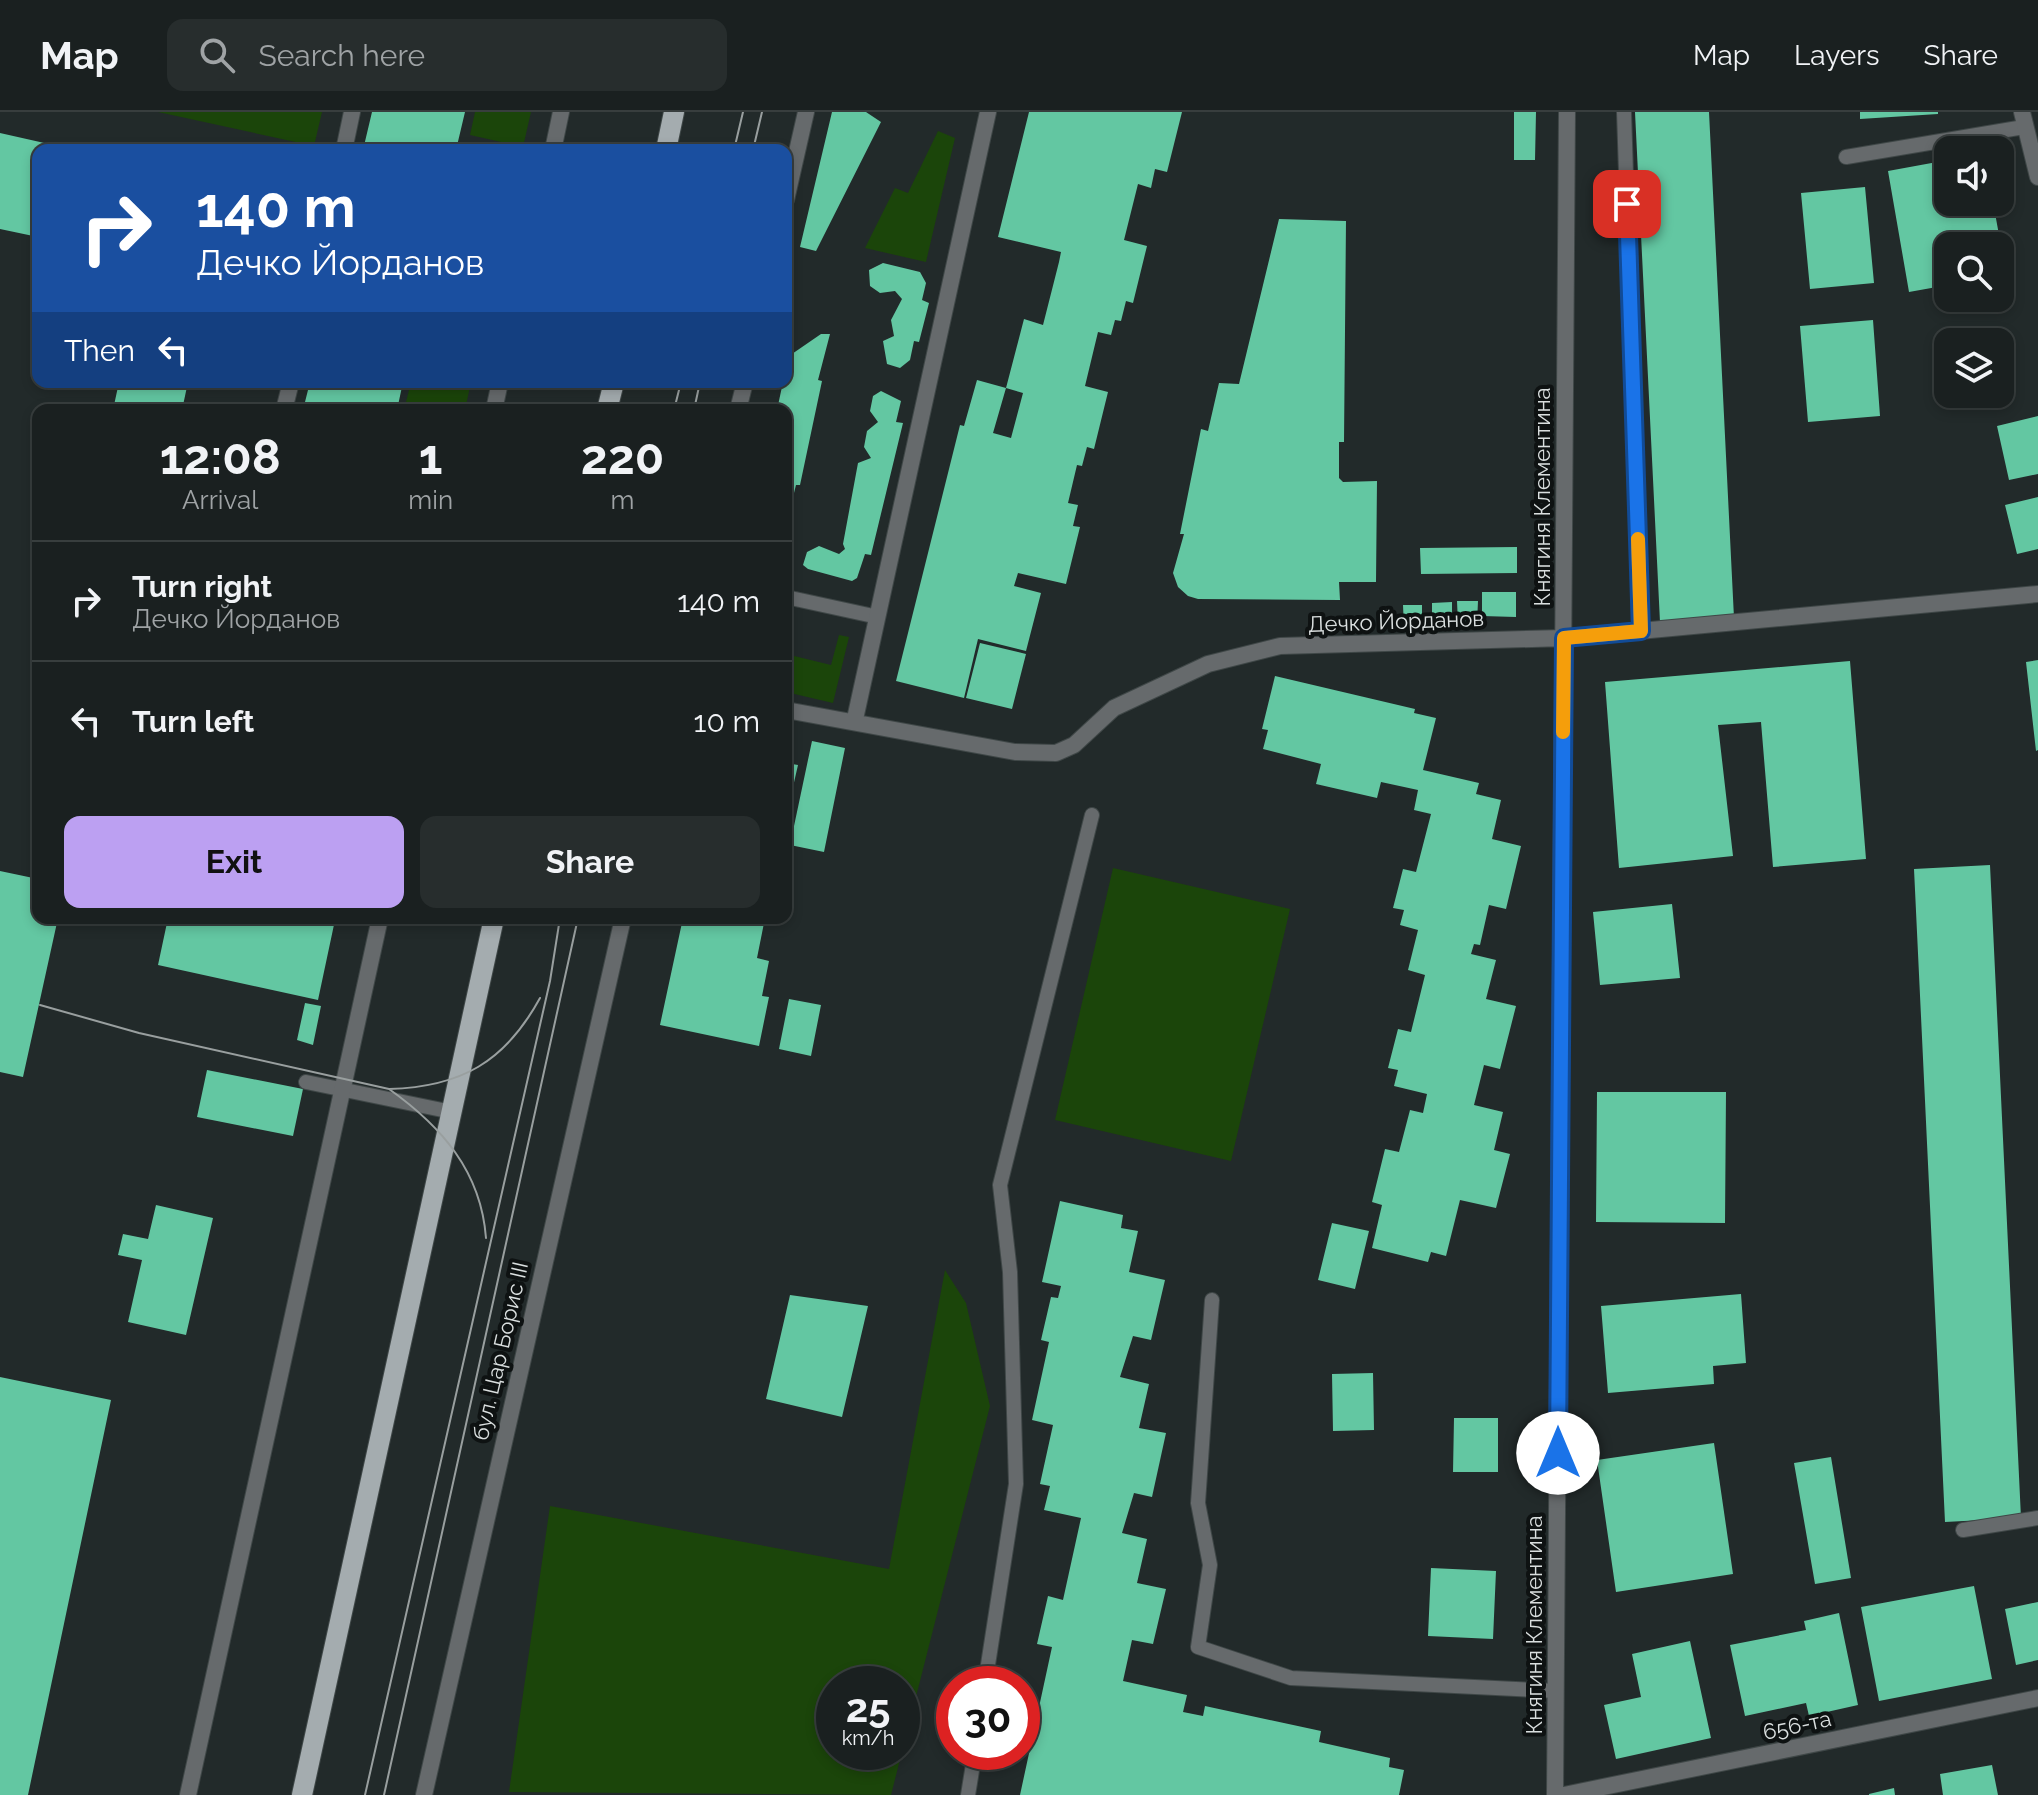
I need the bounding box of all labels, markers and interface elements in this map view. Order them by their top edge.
search box [167,19,727,91]
text: Map [40,33,119,78]
icon: search [195,33,239,77]
text: Search here [259,38,425,73]
text: Map [1693,39,1750,72]
text: Layers [1794,39,1880,72]
text: Share [1924,39,1998,72]
map controls [1934,136,2014,408]
button: sound [1934,136,2014,216]
pin [1593,170,1661,238]
text: 140 m [196,174,356,240]
icon: right [64,176,168,280]
icon: arrive [1605,182,1649,226]
button: search [1934,232,2014,312]
text: Дечко Йорданов [196,241,484,283]
icon: left [151,328,195,372]
button: layers [1934,328,2014,408]
text: Then [64,333,135,368]
street label: Княгиня Клементина [1529,388,1555,606]
text: 12:08 [160,429,281,485]
text: 1 [419,429,443,485]
text: 220 [581,429,664,485]
text: Arrival [182,485,258,515]
text: min [408,485,453,515]
text: m [611,485,634,515]
text: Turn right [132,569,272,604]
icon: right [64,579,108,623]
text: 140 m [677,584,760,619]
text: Дечко Йорданов [132,604,340,634]
street label: Дечко Йорданов [1308,605,1484,637]
icon: left [64,699,108,743]
text: Turn left [132,704,254,739]
text: 10 m [694,704,760,739]
button: Exit [64,816,404,908]
button: Share [420,816,760,908]
street label: бул. Цар Борис III [467,1259,533,1443]
position arrow [1516,1411,1600,1495]
street label: Княгиня Клементина [1521,1516,1547,1734]
speed limit sign: 30 [936,1666,1040,1770]
text: 25 [846,1684,890,1731]
street label: 656-та [1760,1705,1834,1745]
text: km/h [842,1726,894,1750]

